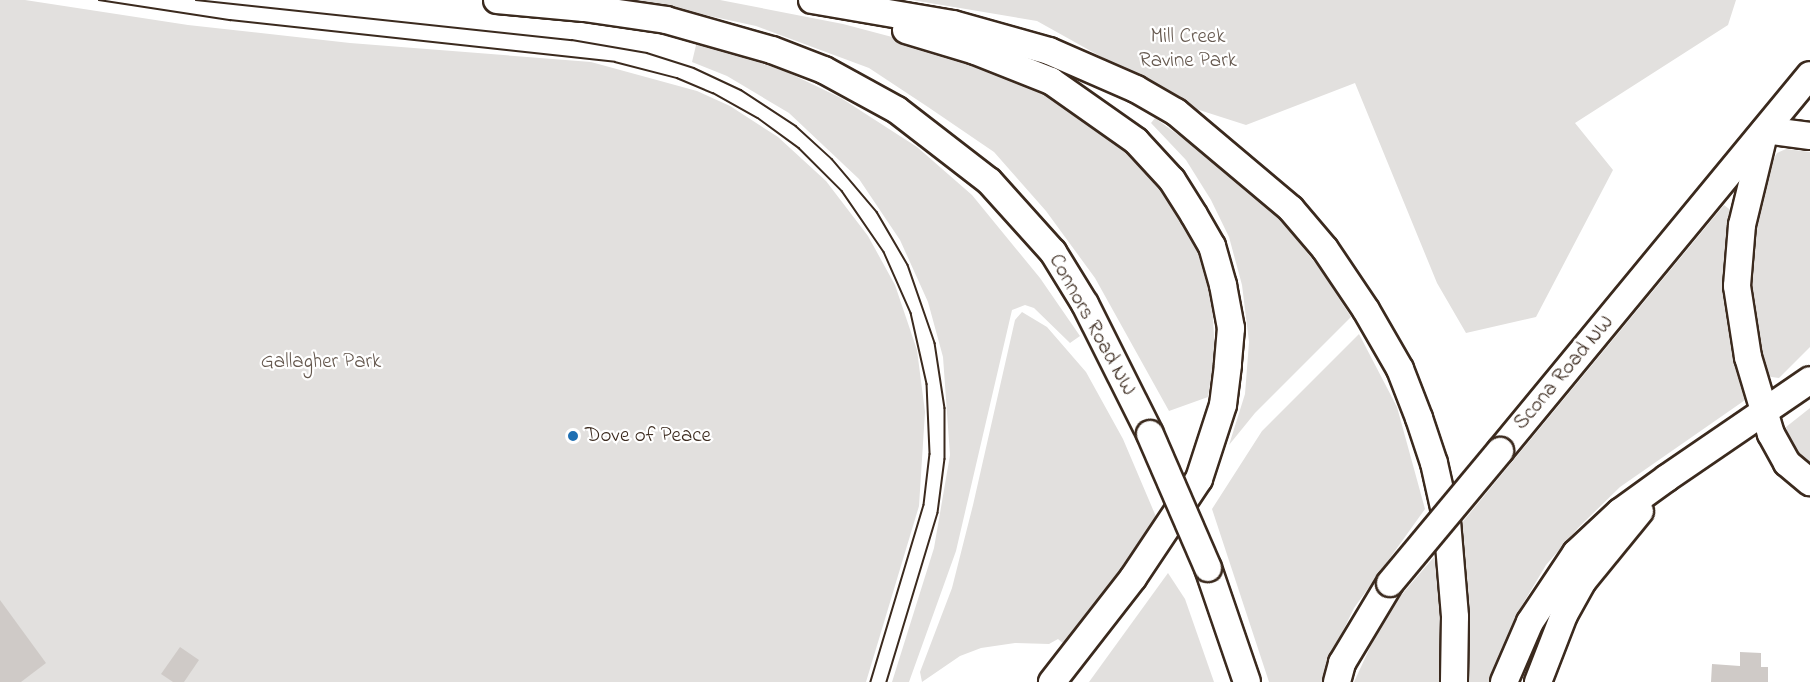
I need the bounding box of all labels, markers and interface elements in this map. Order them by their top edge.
park label: Mill Creek Ravine Park [1139,24,1237,74]
street label: Connors Road NW [1043,250,1141,400]
street label: Scona Road NW [1509,310,1619,436]
park label: Gallagher Park [261,349,381,375]
place label: Dove of Peace [585,423,711,449]
marker: Dove of Peace [566,429,580,443]

